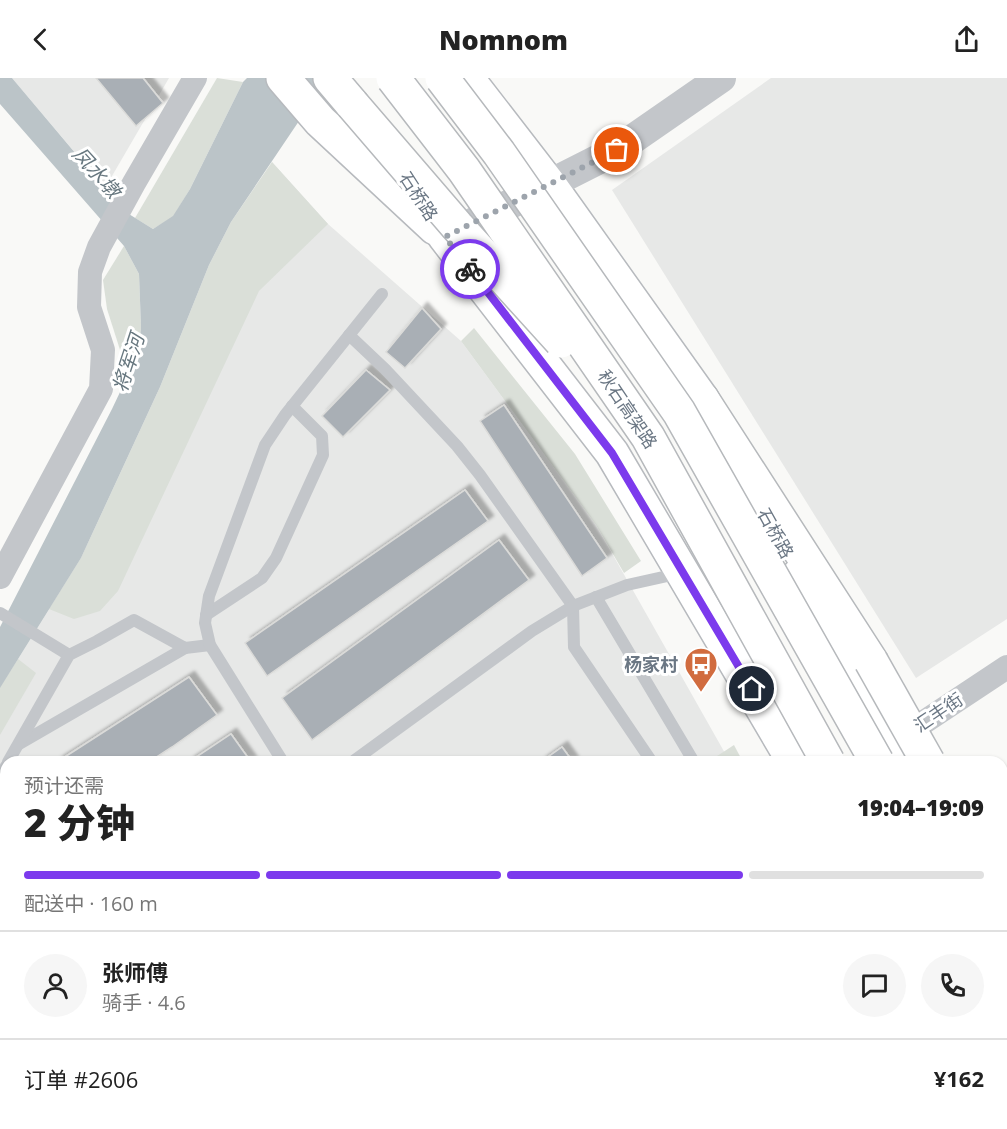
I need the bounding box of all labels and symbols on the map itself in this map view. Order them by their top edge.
pin [591,124,642,175]
water label: 凤水墩 [67,141,129,206]
street label: 石桥路 [394,167,444,225]
courier [440,239,500,299]
water label: 将军河 [106,326,151,396]
street label: 秋石高架路 [593,365,663,453]
street label: 石桥路 [752,504,800,562]
bus stop icon: 杨家村 [683,646,719,693]
place label: 杨家村 [624,652,678,676]
pin [726,663,777,714]
street label: 汇丰街 [909,687,967,737]

